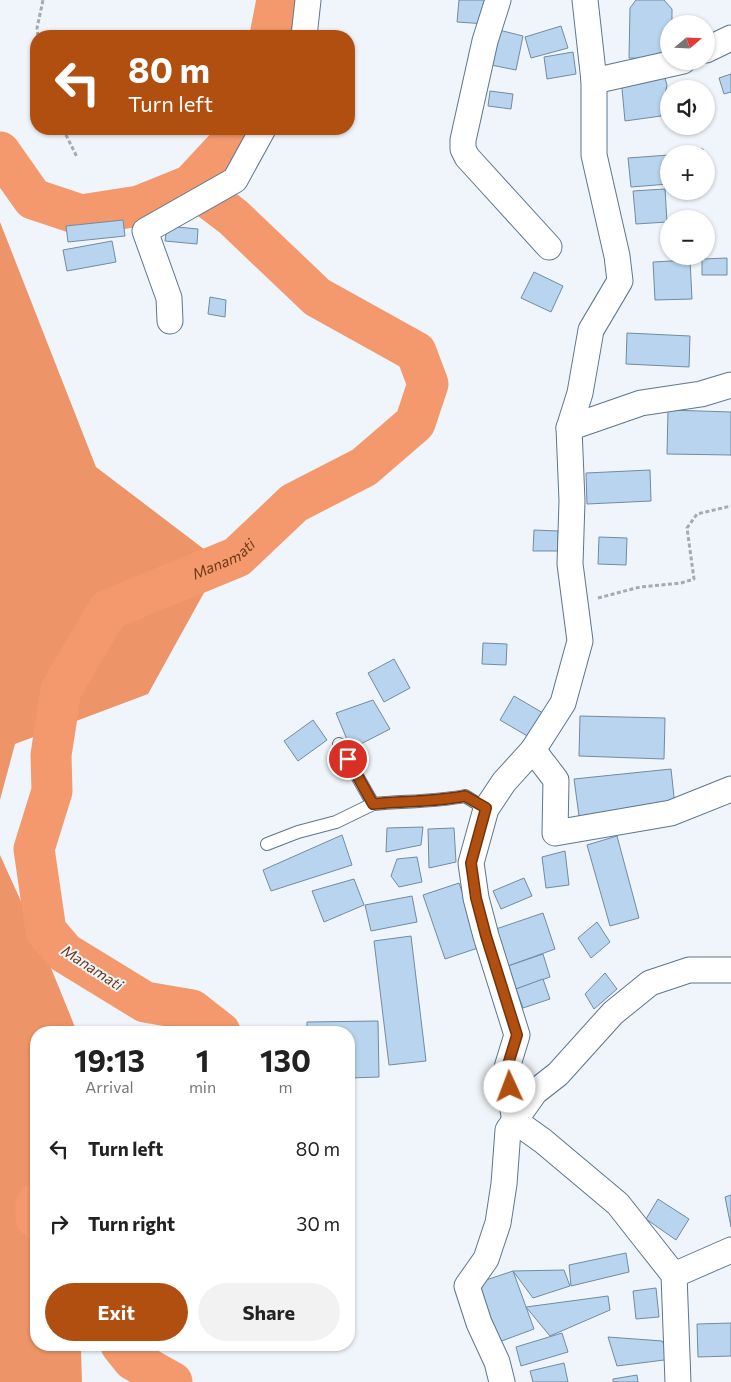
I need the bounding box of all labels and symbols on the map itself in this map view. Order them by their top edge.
north arrow [660,15,715,70]
water label: Manamati [189,534,259,582]
pin [327,738,369,780]
water label: Manamati [59,941,128,994]
position arrow [483,1060,535,1112]

